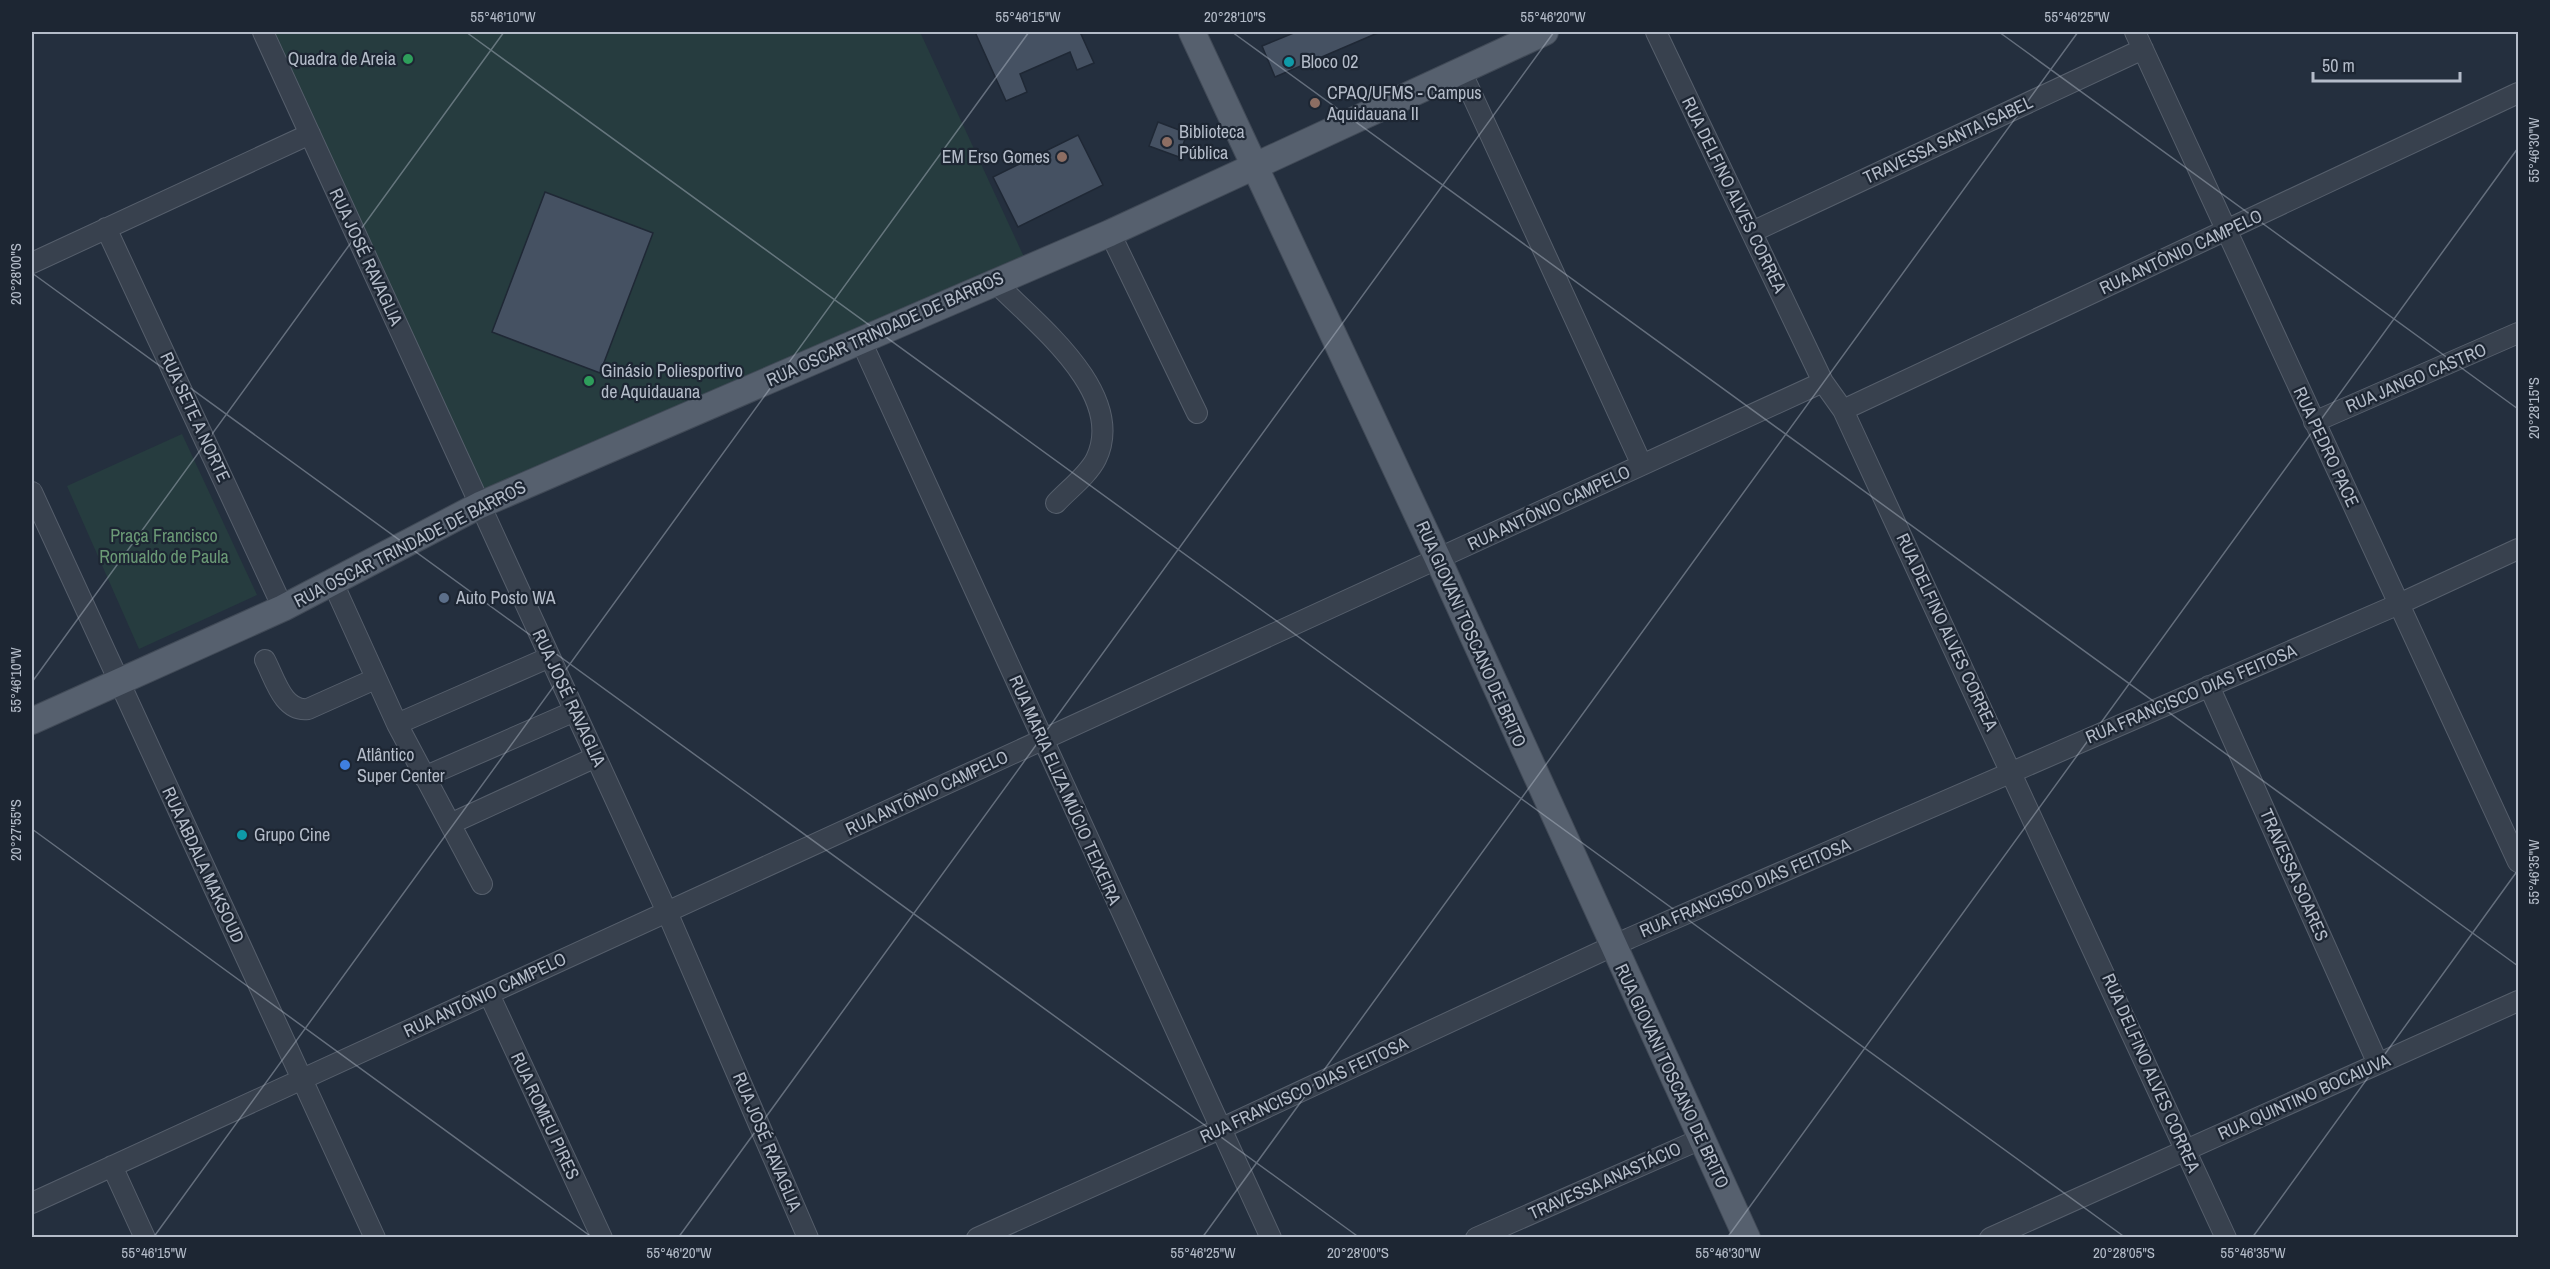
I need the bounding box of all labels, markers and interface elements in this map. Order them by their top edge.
text: 55°46'10"W [470,6,536,27]
text: 55°46'15"W [995,6,1061,27]
text: 20°28'10"S [1204,6,1266,27]
text: 55°46'20"W [1520,6,1586,27]
text: 55°46'25"W [2044,6,2110,27]
scale bar [2313,45,2460,83]
place label: Quadra de Areia [288,46,396,71]
place label: Bloco 02 [1301,49,1358,74]
marker: Quadra de Areia [401,52,415,66]
text: 50 m [2322,53,2355,78]
marker: Bloco 02 [1282,55,1296,69]
place label: CPAQ/UFMS - Campus Aquidauana II [1326,80,1482,126]
street label: TRAVESSA SANTA ISABEL [1859,89,2036,190]
street label: RUA DELFINO ALVES CORREA [1676,92,1793,297]
marker: CPAQ/UFMS - Campus Aquidauana II [1308,96,1322,110]
text: 55°46'30"W [2523,117,2544,183]
place label: Biblioteca Pública [1179,119,1245,165]
marker: Biblioteca Pública [1160,135,1174,149]
place label: EM Erso Gomes [942,144,1050,169]
marker: EM Erso Gomes [1055,150,1069,164]
street label: RUA JOSÉ RAVAGLIA [324,184,409,330]
street label: RUA ANTÔNIO CAMPELO [2095,203,2266,300]
text: 20°28'00"S [5,243,26,305]
street label: RUA OSCAR TRINDADE DE BARROS [762,265,1008,392]
street label: RUA JANGO CASTRO [2341,337,2490,419]
street label: RUA SETE A NORTE [154,348,237,486]
place label: Ginásio Poliesportivo de Aquidauana [601,358,743,404]
marker: Ginásio Poliesportivo de Aquidauana [582,374,596,388]
text: 20°28'15"S [2523,377,2544,439]
street label: RUA PEDRO PACE [2288,383,2365,511]
street label: RUA ANTÔNIO CAMPELO [1463,459,1634,556]
street label: RUA OSCAR TRINDADE DE BARROS [289,474,530,613]
street label: RUA GIOVANI TOSCANO DE BRITO [1410,517,1533,751]
park label: Praça Francisco Romualdo de Paula [99,523,229,569]
street label: RUA DELFINO ALVES CORREA [1891,529,2004,735]
place label: Auto Posto WA [455,585,556,610]
marker: Auto Posto WA [437,591,451,605]
street label: RUA JOSÉ RAVAGLIA [527,625,612,771]
street label: RUA FRANCISCO DIAS FEITOSA [2081,638,2300,749]
text: 55°46'10"W [5,647,26,713]
street label: RUA MARIA ELIZA MÚCIO TEIXEIRA [1003,671,1128,909]
place label: Atlântico Super Center [356,742,445,788]
street label: RUA ANTÔNIO CAMPELO [841,744,1012,841]
marker: Atlântico Super Center [338,758,352,772]
street label: RUA ABDALA MAKSOUD [156,783,251,947]
text: 20°27'55"S [5,799,26,861]
street label: TRAVESSA SOARES [2254,805,2335,945]
place label: Grupo Cine [254,822,330,847]
marker: Grupo Cine [235,828,249,842]
street label: RUA FRANCISCO DIAS FEITOSA [1635,832,1854,943]
text: 55°46'35"W [2523,839,2544,905]
street label: RUA ANTÔNIO CAMPELO [399,946,570,1043]
street label: RUA GIOVANI TOSCANO DE BRITO [1609,959,1736,1192]
street label: RUA DELFINO ALVES CORREA [2096,969,2207,1176]
street label: RUA FRANCISCO DIAS FEITOSA [1196,1030,1412,1149]
street label: RUA QUINTINO BOCAIUVA [2214,1047,2394,1146]
street label: RUA ROMEU PIRES [505,1048,586,1184]
street label: RUA JOSÉ RAVAGLIA [727,1068,808,1215]
street label: TRAVESSA ANASTÁCIO [1525,1136,1685,1225]
text: 55°46'15"W [121,1242,187,1263]
text: 55°46'20"W [646,1242,712,1263]
text: 55°46'25"W [1170,1242,1236,1263]
text: 20°28'00"S [1327,1242,1389,1263]
text: 55°46'30"W [1695,1242,1761,1263]
text: 20°28'05"S [2093,1242,2155,1263]
text: 55°46'35"W [2220,1242,2286,1263]

